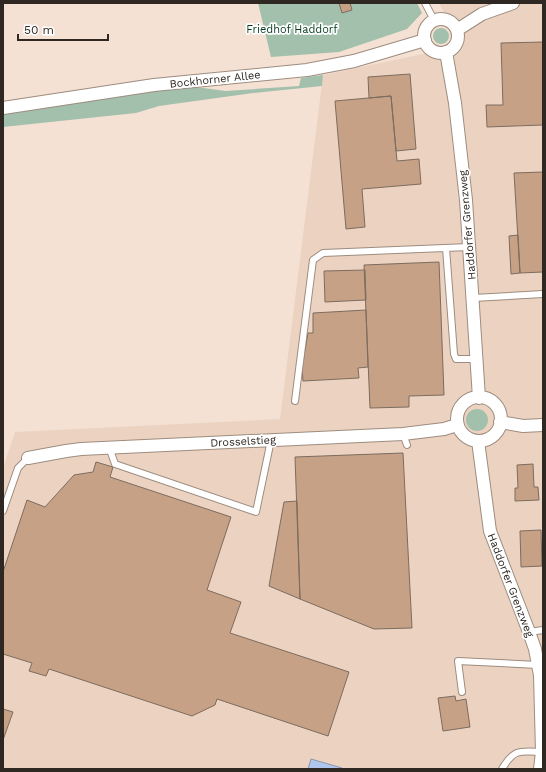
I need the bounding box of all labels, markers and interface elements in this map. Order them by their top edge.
scale bar [18,16,108,42]
text: 50 m [24,23,54,37]
park label: Friedhof Haddorf [246,23,338,36]
street label: Bockhorner Allee [169,68,261,91]
street label: Haddorfer Grenzweg [456,169,479,280]
street label: Drosselstieg [210,433,276,450]
street label: Haddorfer Grenzweg [485,531,536,639]

